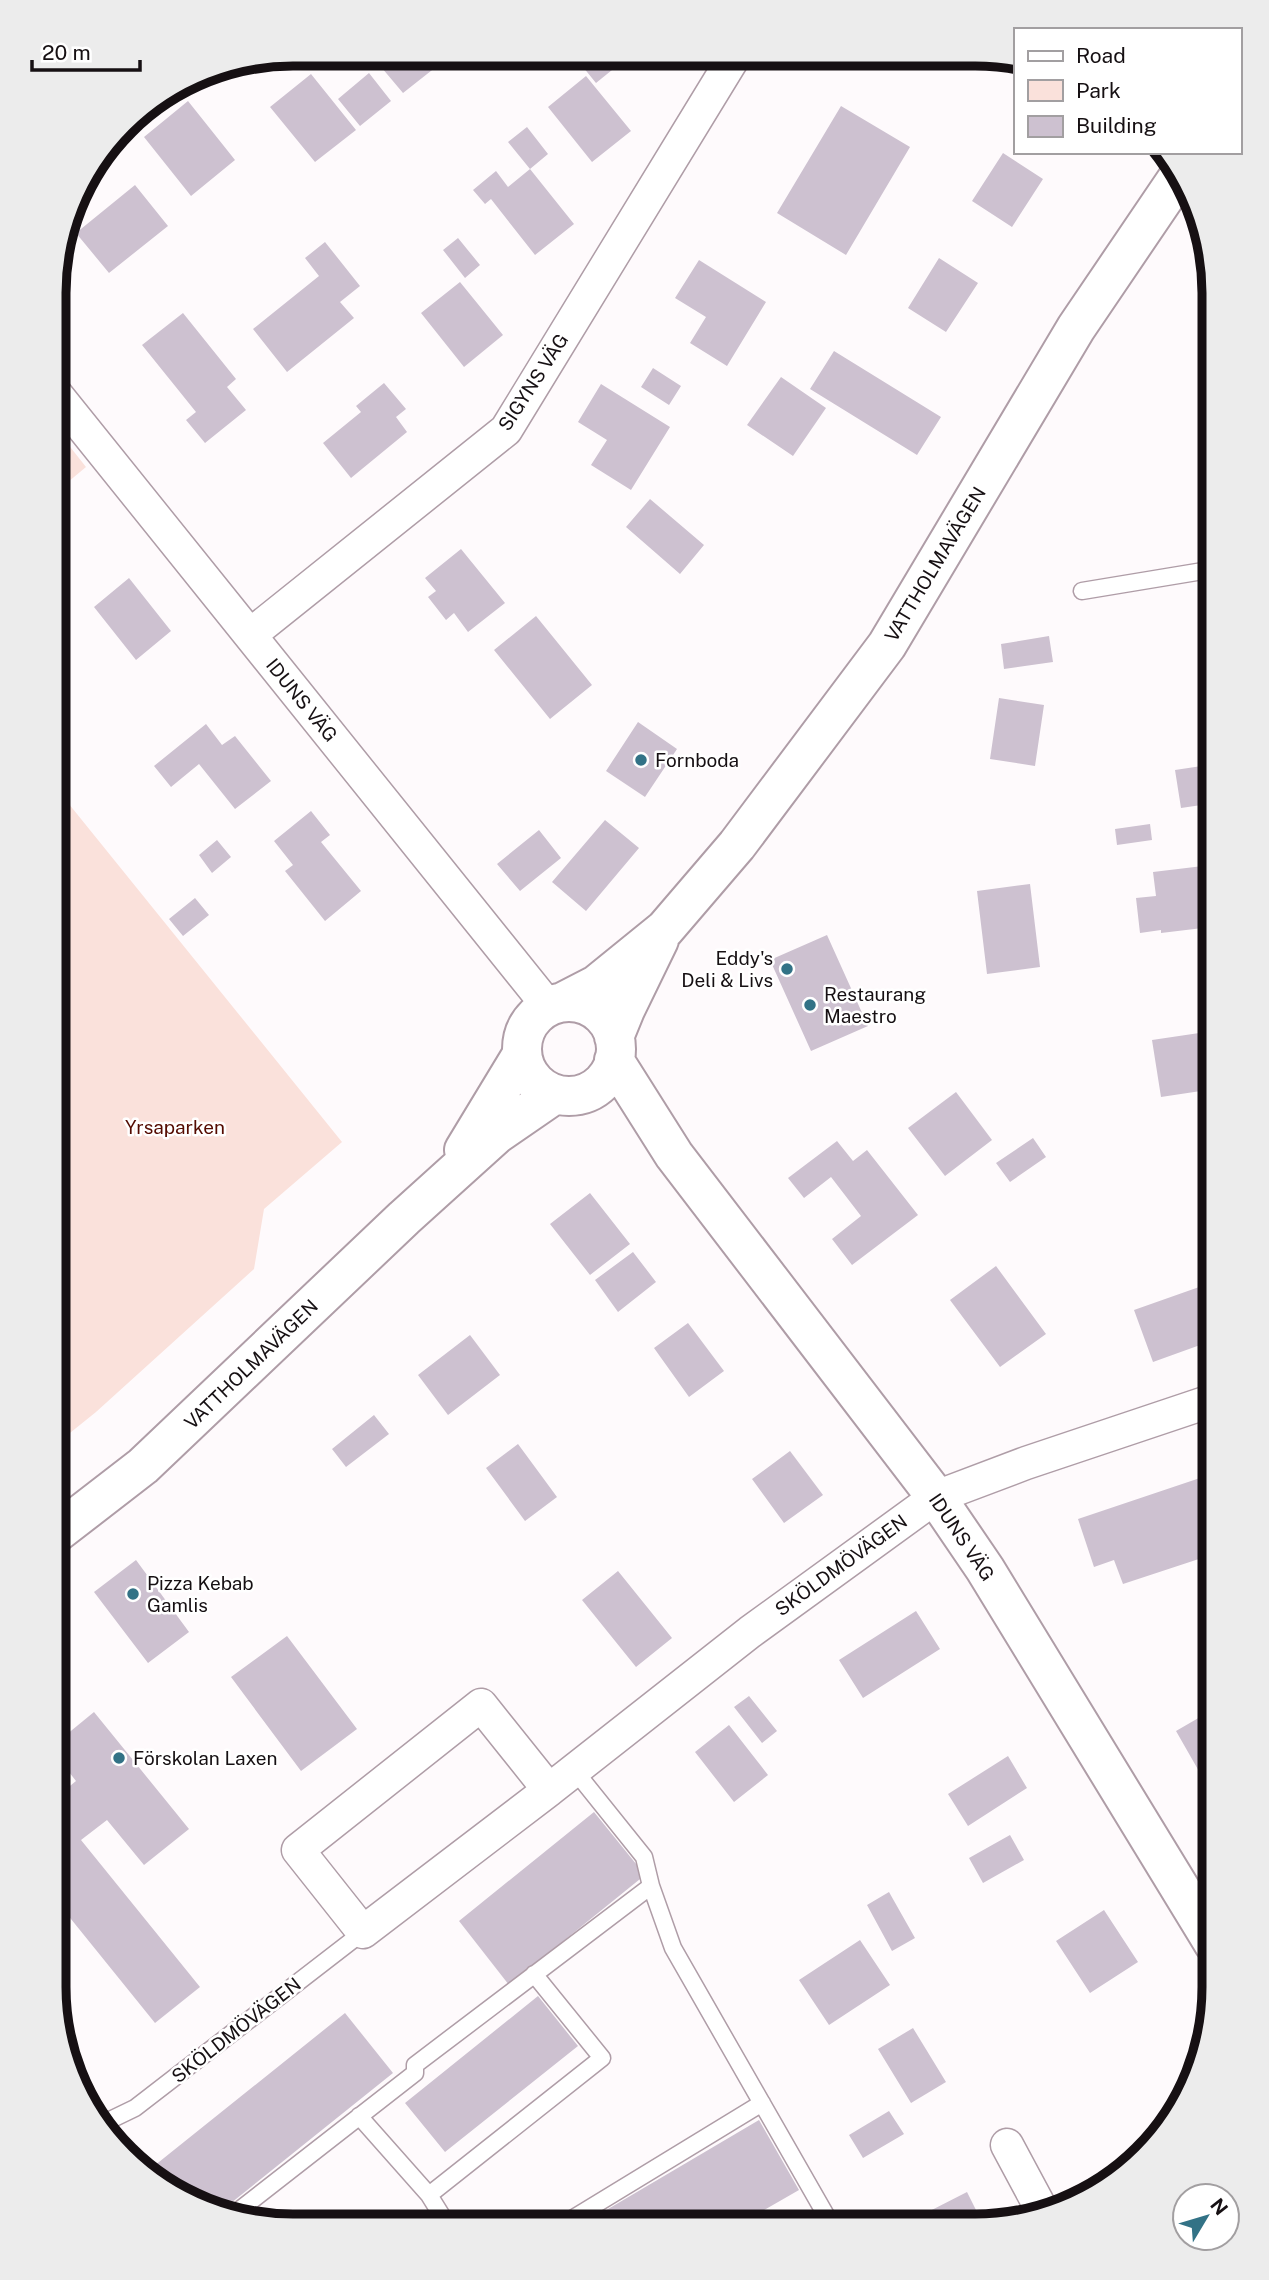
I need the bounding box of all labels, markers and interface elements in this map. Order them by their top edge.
scale bar [32,28,140,72]
legend [1014,28,1241,154]
text: 20 m [42,40,91,65]
text: Road [1076,43,1126,68]
text: Park [1076,78,1121,103]
text: Building [1076,113,1157,138]
street label: SIGYNS VÄG [493,329,573,435]
street label: VATTHOLMAVÄGEN [880,483,990,645]
street label: IDUNS VÄG [262,654,342,746]
place label: Fornboda [655,749,739,771]
marker: Fornboda [633,752,649,768]
place label: Eddy's Deli & Livs [681,947,773,991]
marker: Eddy's Deli & Livs [779,961,795,977]
place label: Restaurang Maestro [824,983,926,1027]
marker: Restaurang Maestro [802,997,818,1013]
park label: Yrsaparken [125,1116,225,1138]
street label: VATTHOLMAVÄGEN [180,1295,322,1433]
street label: IDUNS VÄG [925,1489,999,1585]
street label: SKÖLDMÖVÄGEN [771,1510,911,1620]
place label: Pizza Kebab Gamlis [147,1572,254,1616]
marker: Pizza Kebab Gamlis [125,1586,141,1602]
place label: Förskolan Laxen [133,1747,278,1769]
marker: Förskolan Laxen [111,1750,127,1766]
street label: SKÖLDMÖVÄGEN [167,1973,305,2087]
north arrow [1171,2182,1241,2252]
text: N [1206,2194,1233,2219]

